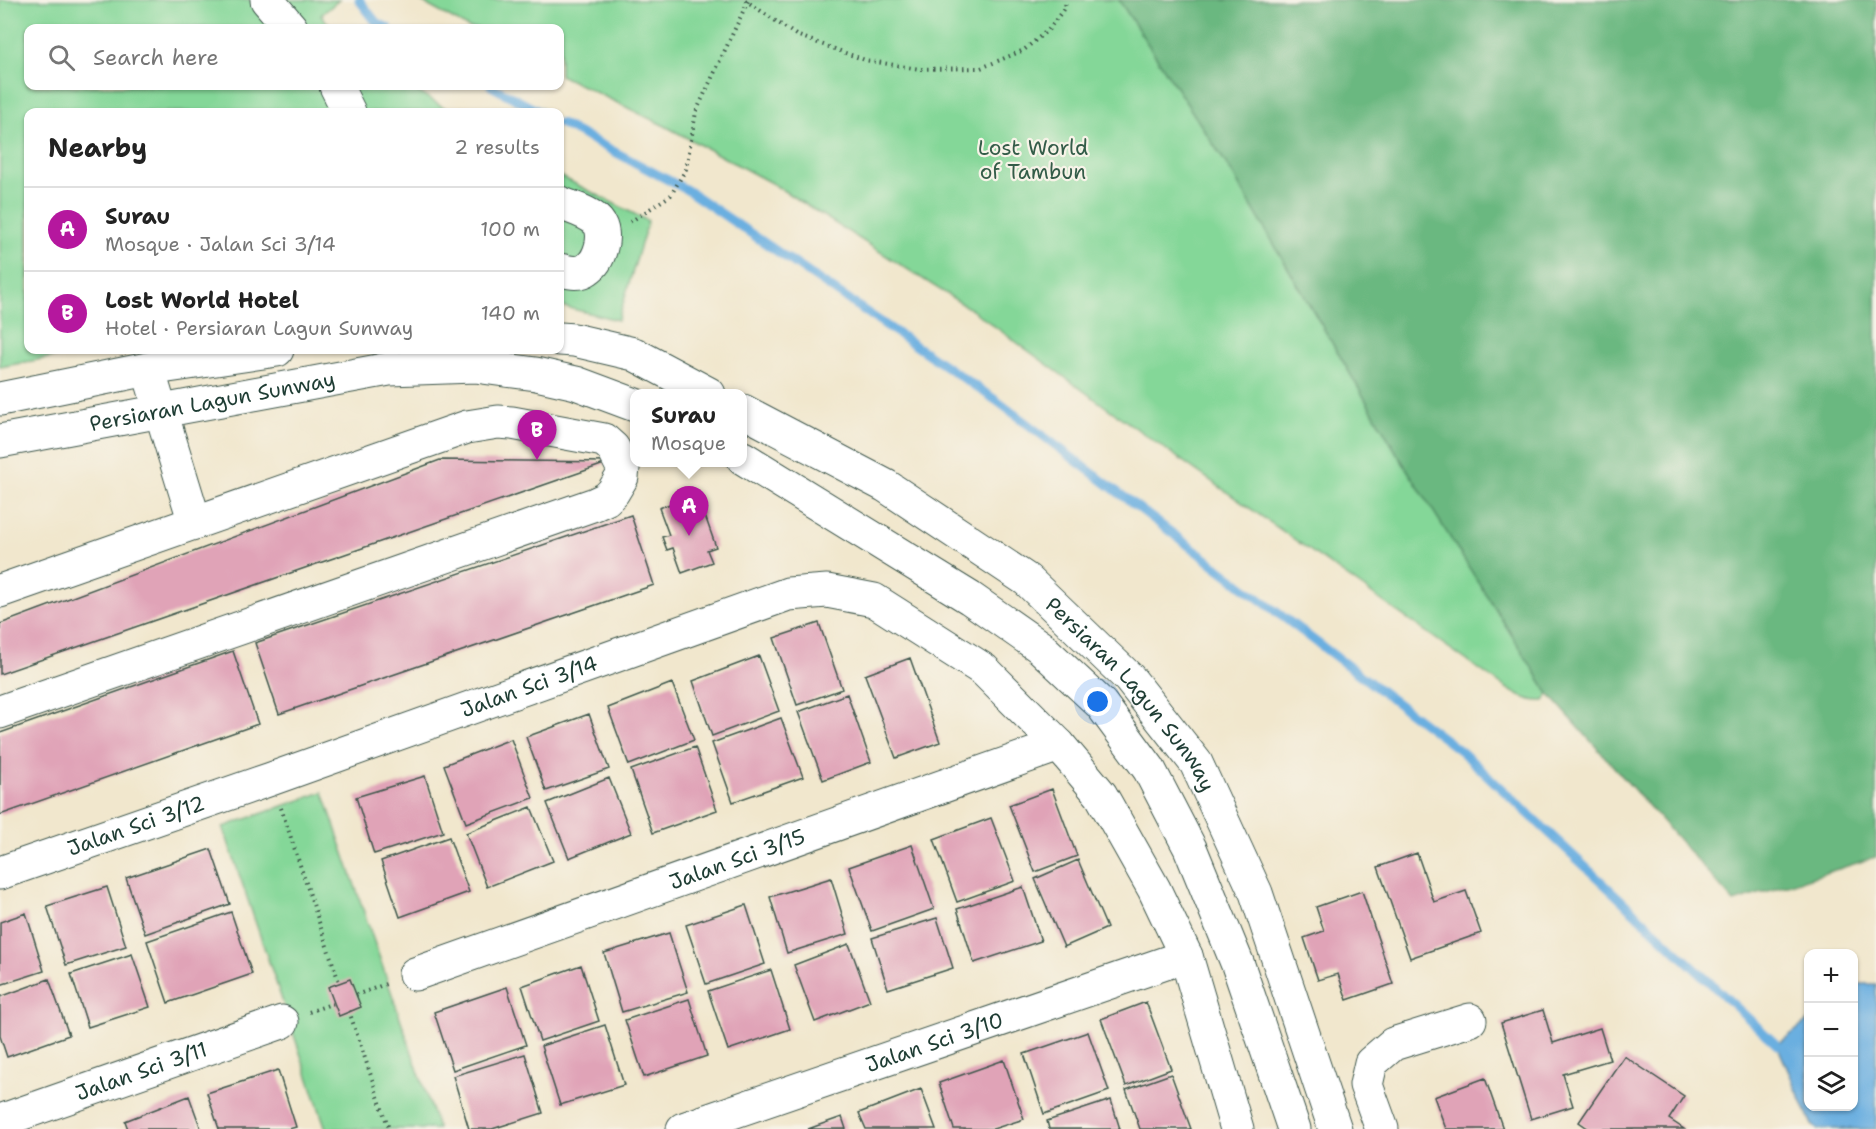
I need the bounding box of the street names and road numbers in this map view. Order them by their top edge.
street label: Persiaran Lagun Sunway [87,365,337,438]
street label: Persiaran Lagun Sunway [1039,591,1221,796]
street label: Jalan Sci 3/14 [457,649,601,724]
street label: Jalan Sci 3/12 [64,789,208,863]
street label: Jalan Sci 3/15 [666,822,809,896]
street label: Jalan Sci 3/10 [862,1006,1007,1079]
street label: Jalan Sci 3/11 [72,1035,211,1107]

